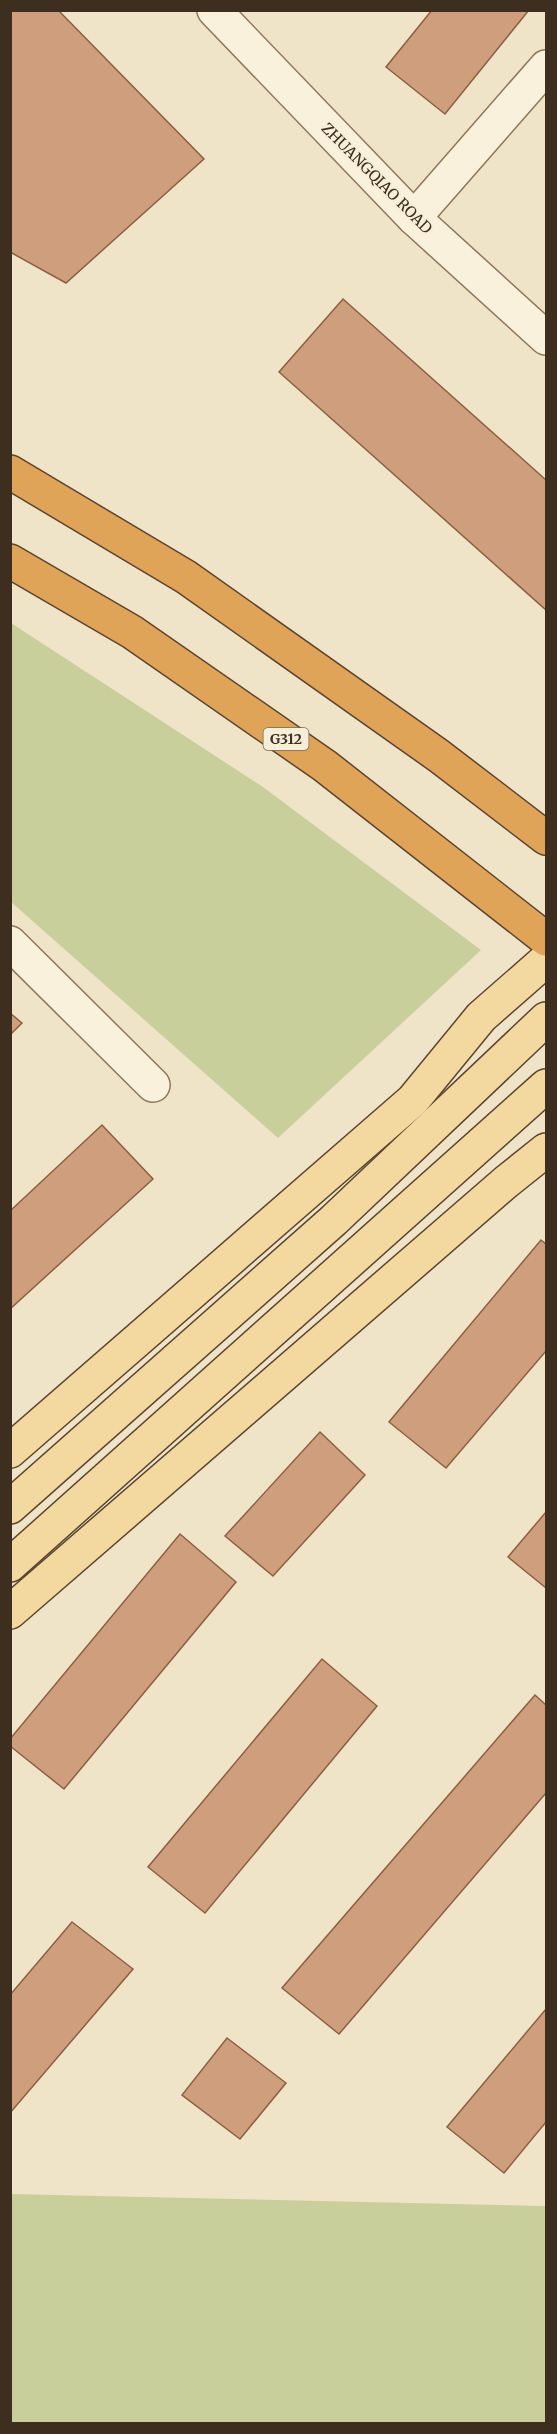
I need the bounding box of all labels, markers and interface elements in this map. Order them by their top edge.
street label: ZHUANGQIAO ROAD [318,119,436,237]
road number: G312 [264,728,308,750]

